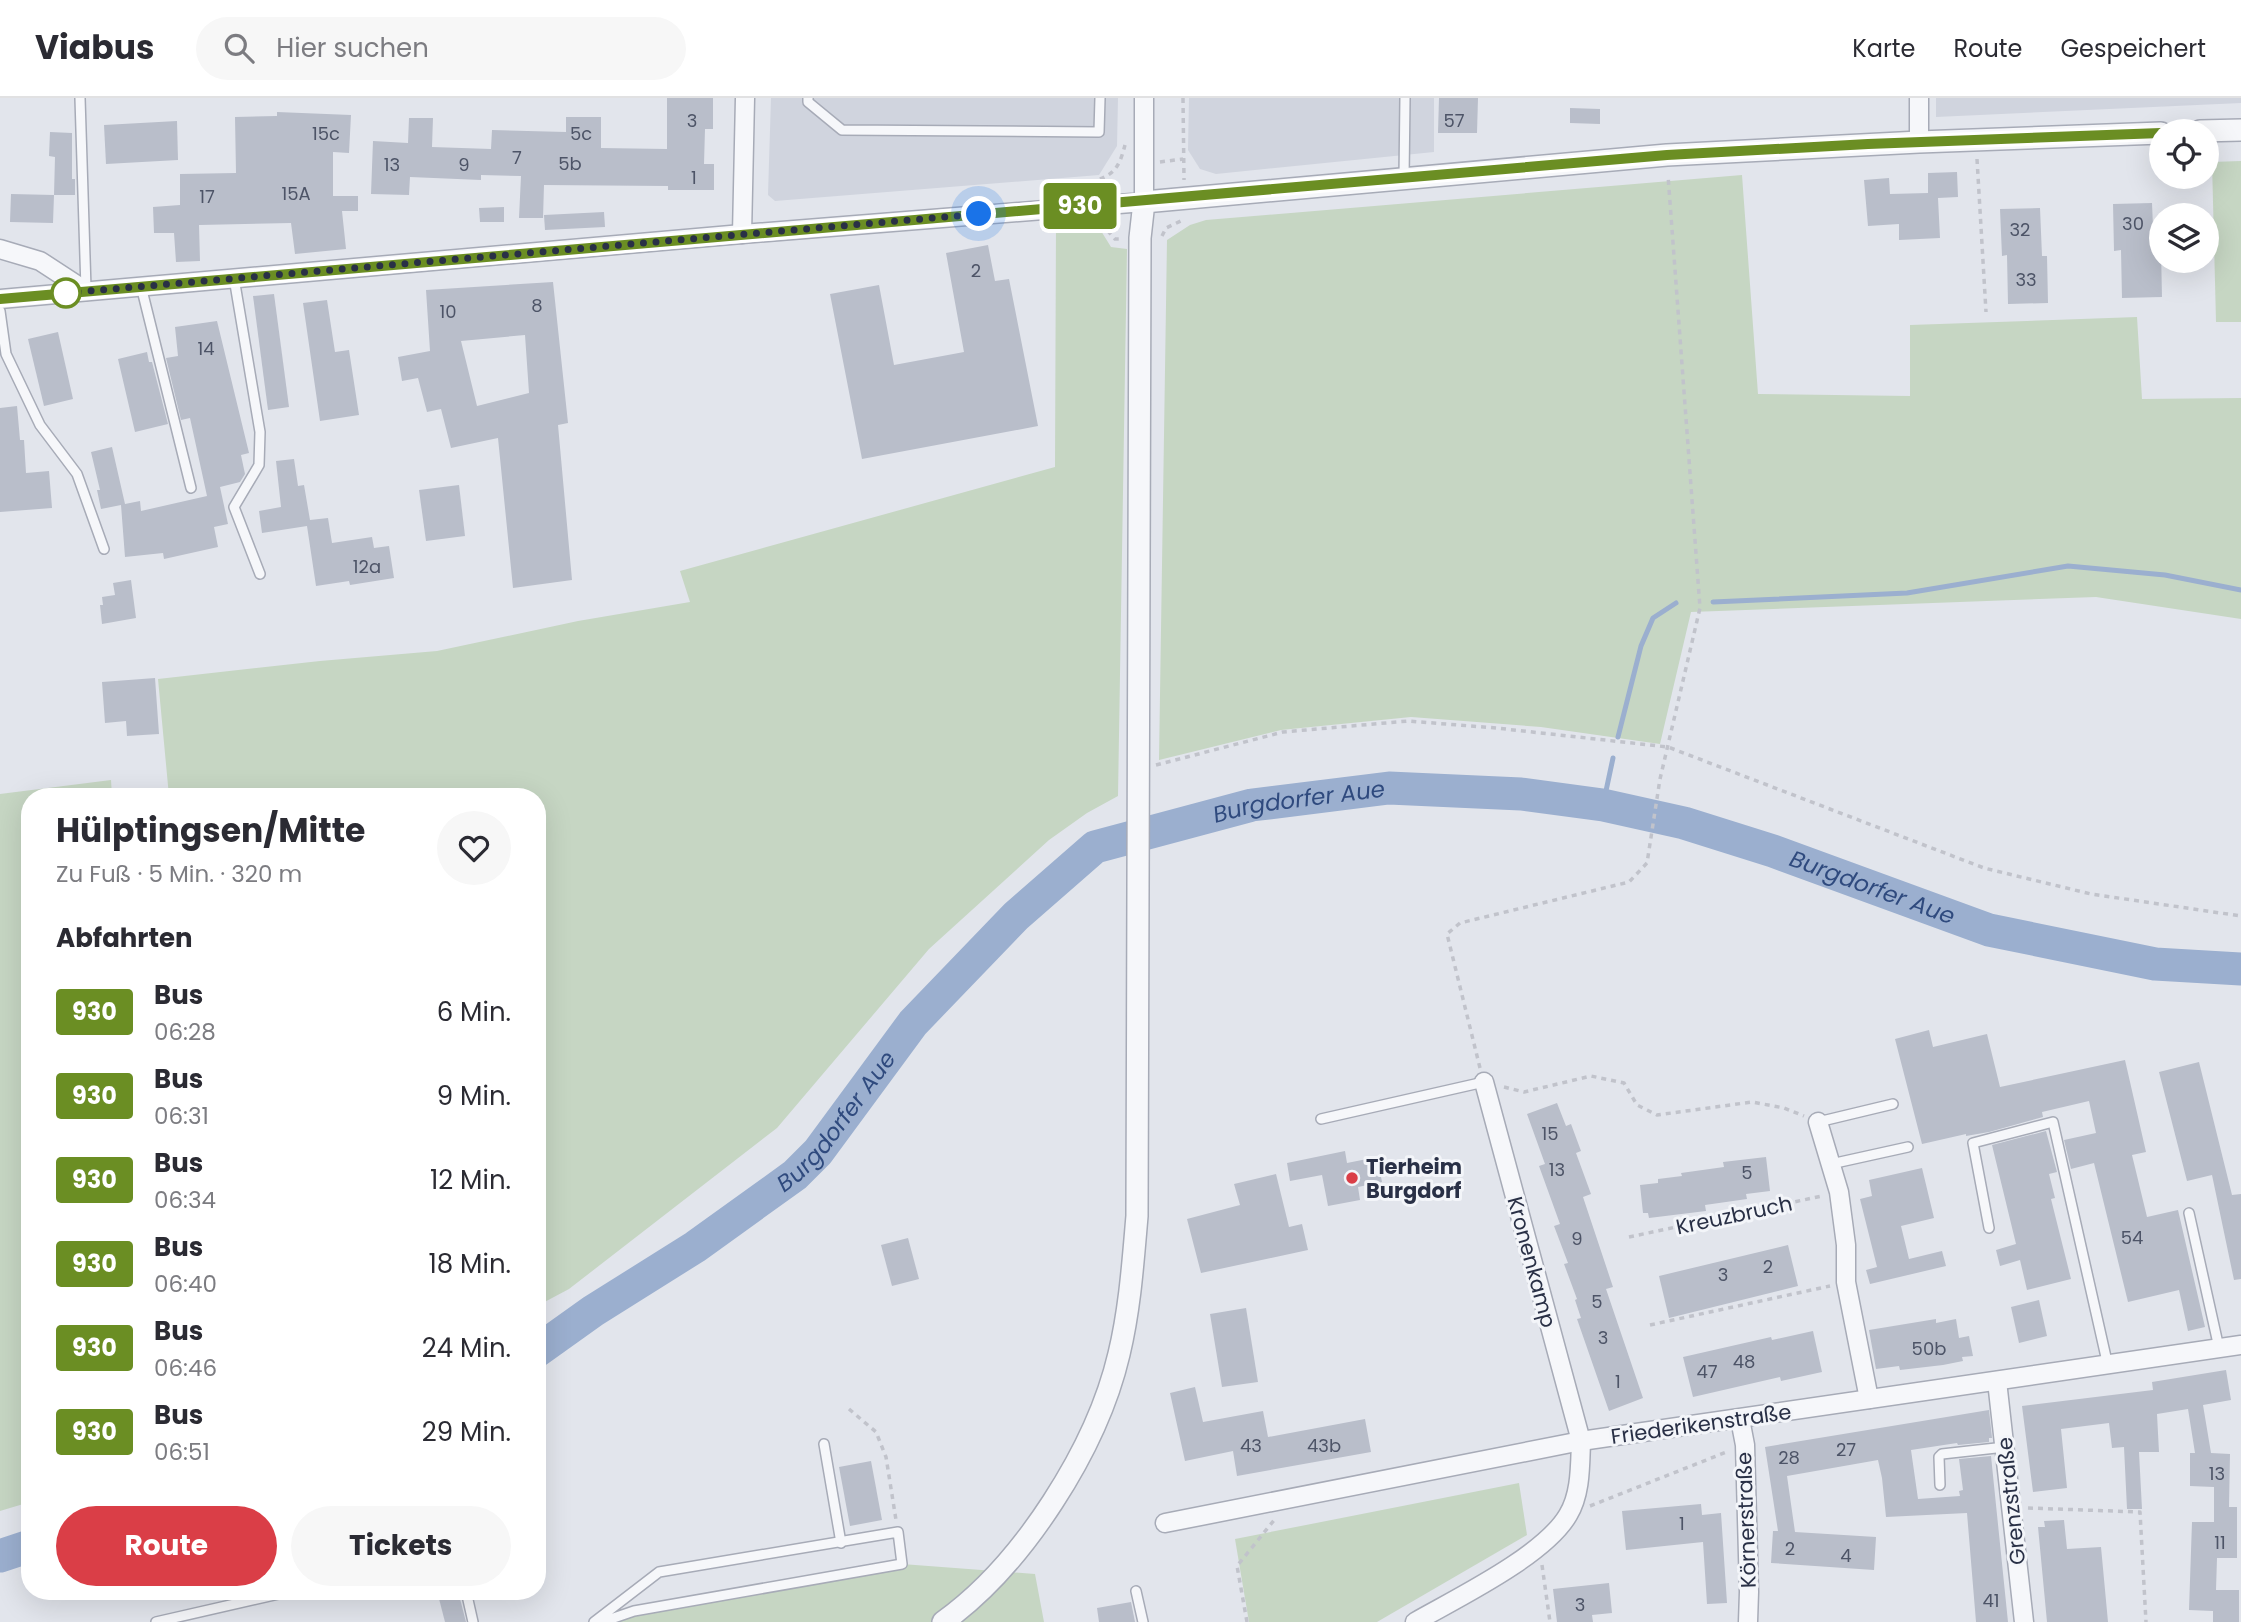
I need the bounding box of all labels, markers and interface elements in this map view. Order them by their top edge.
search box [196,17,686,80]
text: Viabus [35,24,154,71]
icon: search [220,29,258,67]
text: Hier suchen [276,30,429,66]
text: Karte [1852,32,1915,65]
text: Route [1953,32,2022,65]
text: Gespeichert [2060,32,2206,65]
house number: 3 [687,108,697,133]
house number: 57 [1443,108,1465,133]
map controls [2149,119,2219,273]
button: locate [2149,119,2219,189]
house number: 15c [312,121,340,146]
house number: 5c [570,121,592,146]
house number: 7 [512,145,522,170]
house number: 5b [558,151,582,176]
house number: 13 [384,152,400,177]
house number: 9 [458,152,470,177]
house number: 1 [691,165,697,190]
house number: 15A [281,181,311,206]
line badge: 930 [1040,183,1120,229]
house number: 17 [199,184,215,209]
text: 930 [1058,189,1102,222]
your location [961,196,996,231]
button: layers [2149,203,2219,273]
house number: 30 [2122,211,2144,236]
house number: 32 [2010,217,2030,242]
house number: 2 [971,258,981,283]
house number: 33 [2015,267,2037,292]
unlabelled marker [51,278,81,308]
house number: 8 [531,293,543,318]
house number: 10 [439,299,457,324]
house number: 14 [197,336,215,361]
house number: 12a [353,554,381,579]
water label: Burgdorfer Aue [1209,773,1387,831]
text: Hülptingsen/Mitte [56,807,365,854]
button: heart [437,811,511,885]
water label: Burgdorfer Aue [1785,842,1959,932]
text: Zu Fuß · 5 Min. · 320 m [56,858,302,890]
text: Abfahrten [56,920,193,956]
text: Bus [154,977,203,1013]
text: 6 Min. [437,994,511,1030]
text: 930 [72,995,117,1028]
text: 06:28 [154,1016,216,1048]
water label: Burgdorfer Aue [770,1044,903,1199]
text: Bus [154,1061,203,1097]
text: 9 Min. [437,1078,511,1114]
text: 930 [72,1079,117,1112]
text: 06:31 [154,1100,209,1132]
house number: 15 [1541,1121,1559,1146]
text: Bus [154,1145,203,1181]
place label: Tierheim Burgdorf [1366,1152,1462,1205]
house number: 13 [1549,1157,1565,1182]
house number: 5 [1741,1160,1753,1185]
text: 12 Min. [430,1162,511,1198]
text: 930 [72,1163,117,1196]
marker: Tierheim Burgdorf [1344,1170,1360,1186]
text: 06:34 [154,1184,216,1216]
street label: Kreuzbruch [1673,1189,1795,1241]
street label: Kronenkamp [1501,1193,1563,1331]
house number: 54 [2121,1225,2143,1250]
house number: 9 [1571,1226,1583,1251]
text: Bus [154,1229,203,1265]
text: 18 Min. [428,1246,511,1282]
text: 930 [72,1247,117,1280]
house number: 2 [1763,1254,1773,1279]
house number: 3 [1718,1262,1728,1287]
text: 06:40 [154,1268,217,1300]
house number: 5 [1591,1289,1603,1314]
text: Bus [154,1313,203,1349]
house number: 3 [1598,1325,1608,1350]
text: 24 Min. [422,1330,511,1366]
text: 930 [72,1331,117,1364]
house number: 50b [1912,1336,1946,1361]
house number: 48 [1733,1349,1755,1374]
text: 06:46 [154,1352,217,1384]
house number: 47 [1696,1359,1718,1384]
house number: 1 [1615,1369,1621,1394]
text: Bus [154,1397,203,1433]
street label: Friederikenstraße [1609,1397,1793,1451]
text: 29 Min. [422,1414,511,1450]
text: 930 [72,1415,117,1448]
house number: 43 [1240,1433,1262,1458]
house number: 43b [1307,1433,1341,1458]
text: 06:51 [154,1436,210,1468]
street label: Grenzstraße [1990,1436,2032,1566]
house number: 27 [1836,1437,1856,1462]
house number: 28 [1778,1445,1800,1470]
street label: Körnerstraße [1729,1451,1763,1589]
house number: 13 [2209,1461,2225,1486]
button: Route [56,1506,277,1586]
button: Tickets [291,1506,511,1586]
house number: 1 [1679,1511,1685,1536]
house number: 11 [2214,1530,2226,1555]
house number: 2 [1785,1536,1795,1561]
house number: 4 [1840,1543,1852,1568]
house number: 41 [1982,1588,2000,1613]
house number: 3 [1575,1592,1585,1617]

